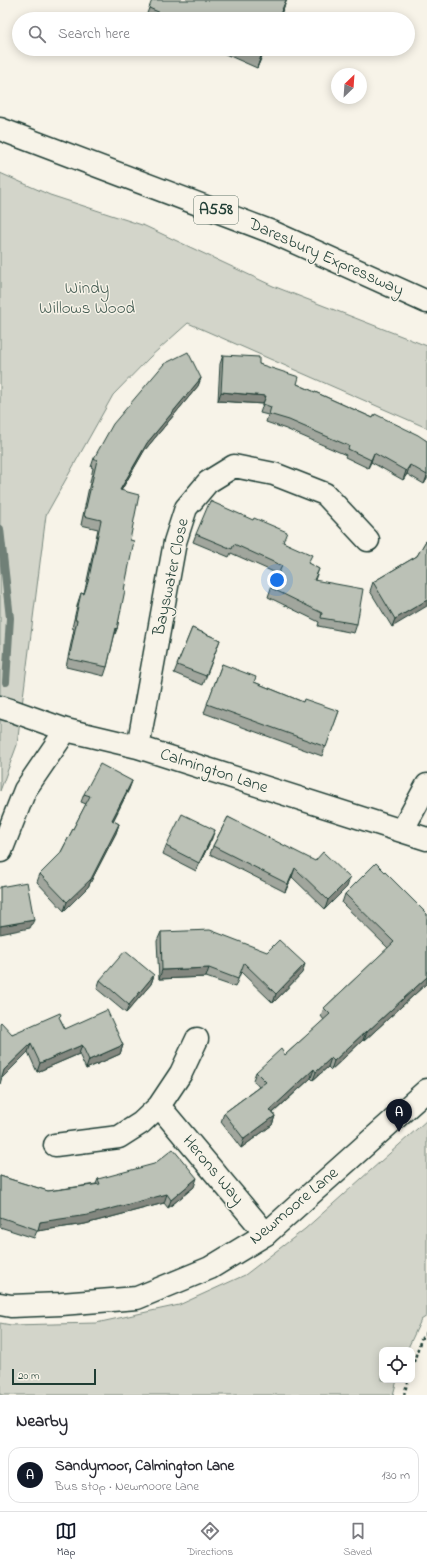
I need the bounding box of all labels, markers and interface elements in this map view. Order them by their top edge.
search box [12,12,415,56]
icon: search [26,23,48,45]
text: Search here [58,23,130,45]
north arrow [331,68,367,104]
road number: A558 [194,196,238,224]
street label: Daresbury Expressway [243,211,408,303]
park label: Windy Willows Wood [39,276,135,321]
street label: Bayswater Close [146,516,197,639]
your location [267,570,287,590]
street label: Calmington Lane [156,742,272,802]
pin: A [386,1099,412,1132]
street label: Herons Way [175,1130,250,1211]
street label: Newmoore Lane [244,1161,344,1251]
map controls [379,1347,415,1383]
button: locate [379,1347,415,1383]
scale bar [12,1367,96,1386]
text: 20 m [18,1368,40,1384]
text: Nearby [16,1409,68,1434]
text: Sandymoor, Calmington Lane [55,1455,234,1477]
text: A [26,1466,34,1485]
text: 130 m [382,1466,410,1485]
text: Bus stop · Newmoore Lane [55,1477,199,1496]
tab: Map [55,1520,77,1560]
tab: Directions [187,1520,233,1560]
tab: Saved [343,1520,372,1560]

